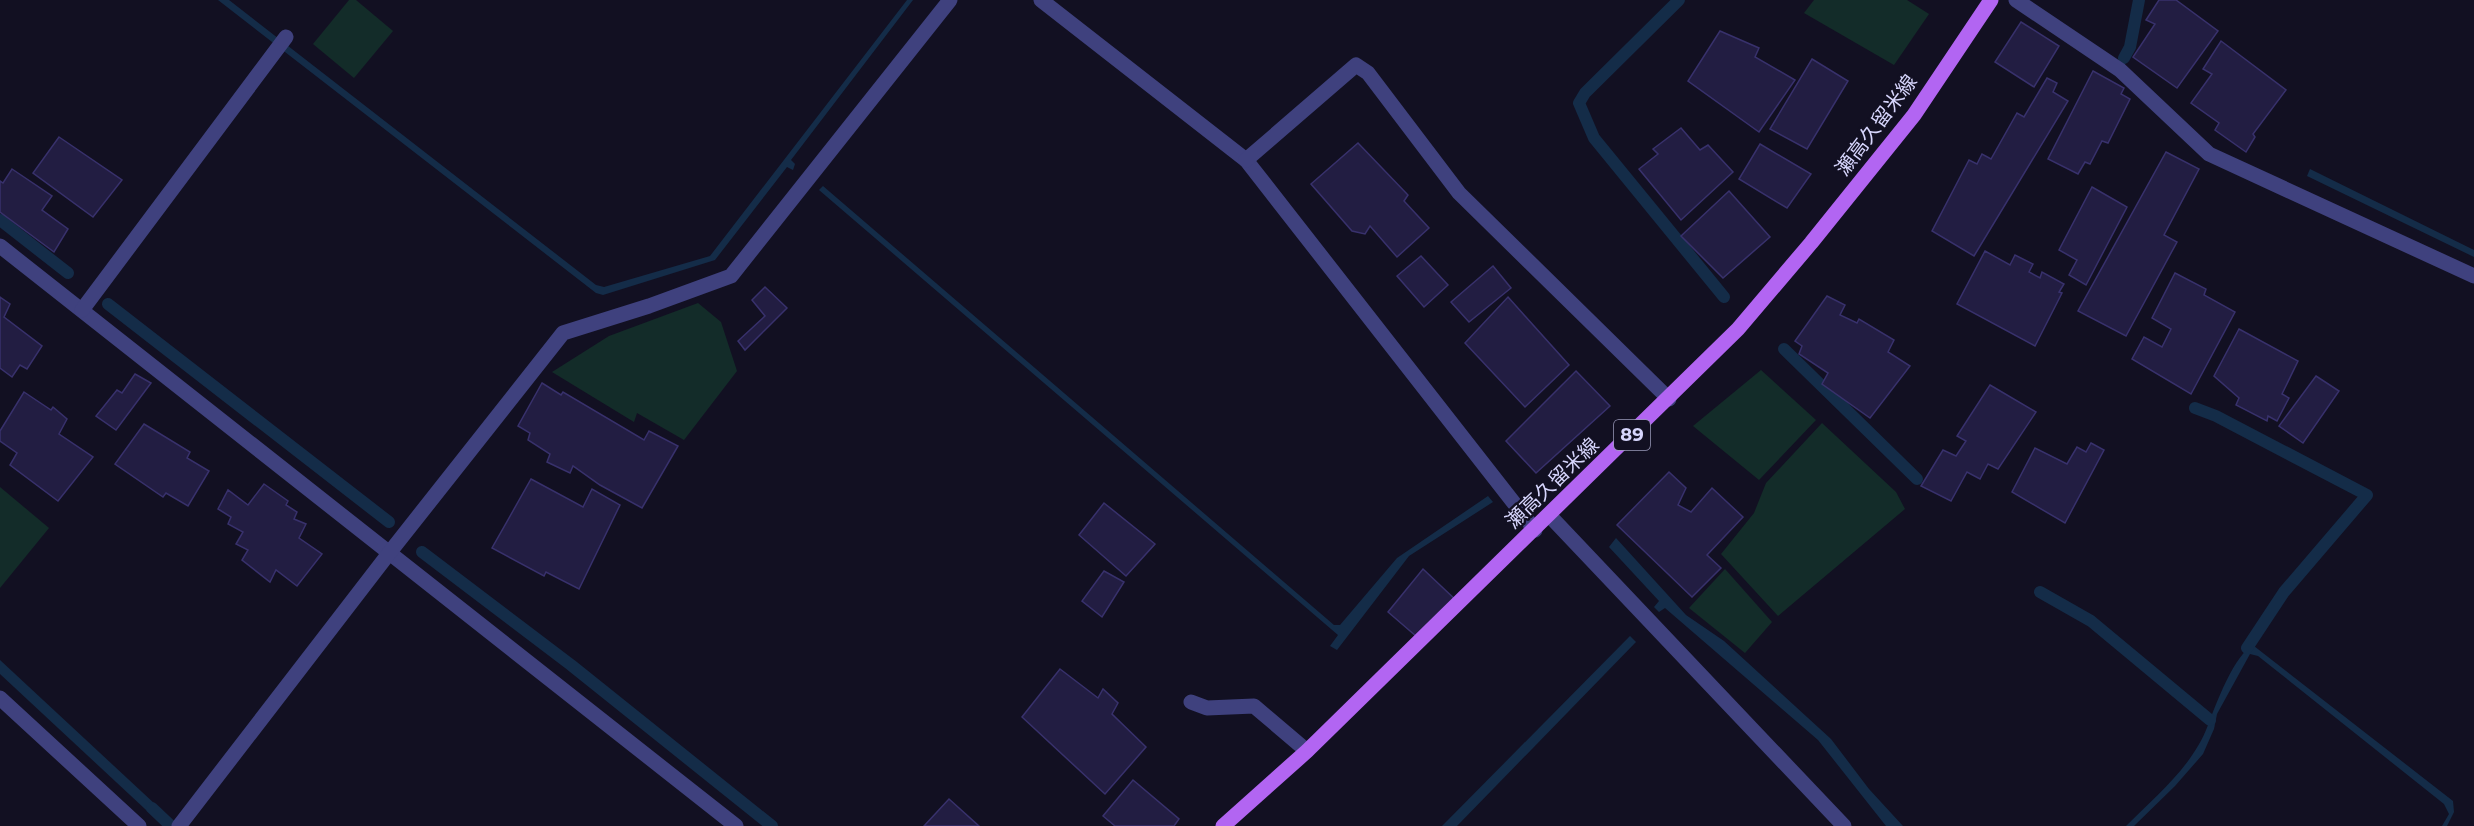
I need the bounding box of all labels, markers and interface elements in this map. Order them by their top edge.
street label: 瀬高久留米線 [1830,70,1922,180]
road number: 89 [1614,420,1650,450]
street label: 瀬高久留米線 [1501,433,1603,533]

